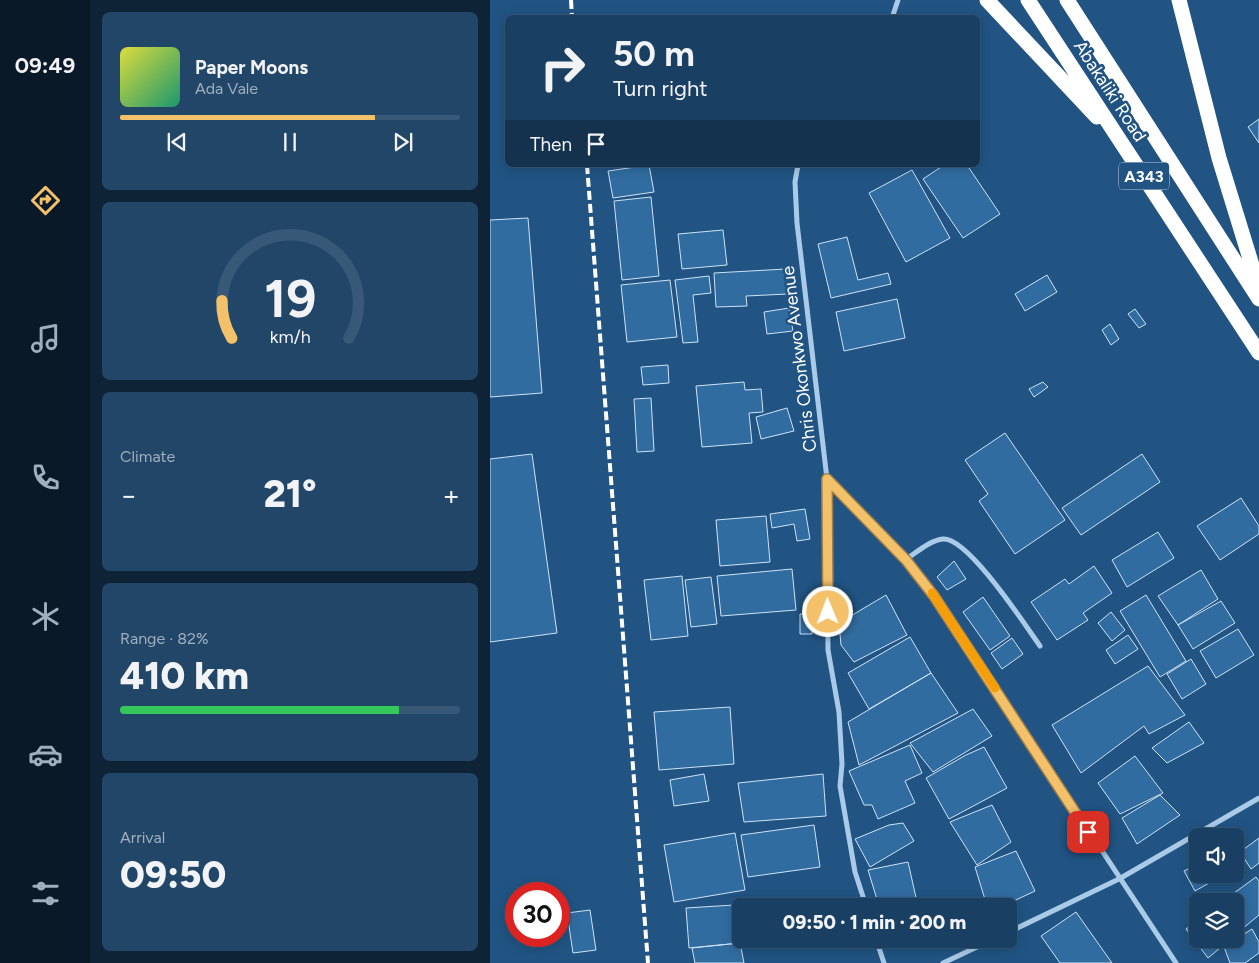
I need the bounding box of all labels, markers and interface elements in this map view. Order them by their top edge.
text: 50 m [613,33,695,75]
icon: right [530,35,595,100]
street label: Abakaliki Road [1069,36,1151,146]
text: 09:49 [15,52,75,79]
text: Paper Moons [195,56,308,79]
text: Turn right [613,75,708,102]
text: Ada Vale [195,79,258,98]
icon: previous [163,128,191,156]
icon: pause [276,128,304,156]
icon: next [389,128,417,156]
icon: arrive [582,130,610,158]
text: Then [530,133,572,156]
road number: A343 [1119,162,1169,190]
icon: directions [28,183,63,218]
street label: Chris Okonkwo Avenue [777,264,821,453]
text: 19 [264,268,316,330]
icon: music [28,321,63,356]
text: km/h [270,326,310,347]
text: Climate [120,447,175,466]
icon: phone [28,460,63,495]
text: 21° [263,471,317,517]
text: − [120,478,137,512]
text: + [443,478,460,512]
position arrow [801,585,853,637]
icon: climate [28,599,63,634]
text: Range · 82% [120,629,209,648]
text: 410 km [120,653,249,699]
icon: car [28,737,63,772]
pin [1067,811,1109,853]
icon: arrive [1074,818,1102,846]
text: Arrival [120,828,165,847]
map controls [1189,828,1244,948]
button: sound [1189,828,1244,883]
text: 09:50 [120,852,226,898]
icon: filters [28,876,63,911]
speed limit sign: 30 [505,882,570,947]
button: layers [1189,893,1244,948]
text: 09:50 · 1 min · 200 m [783,911,966,934]

